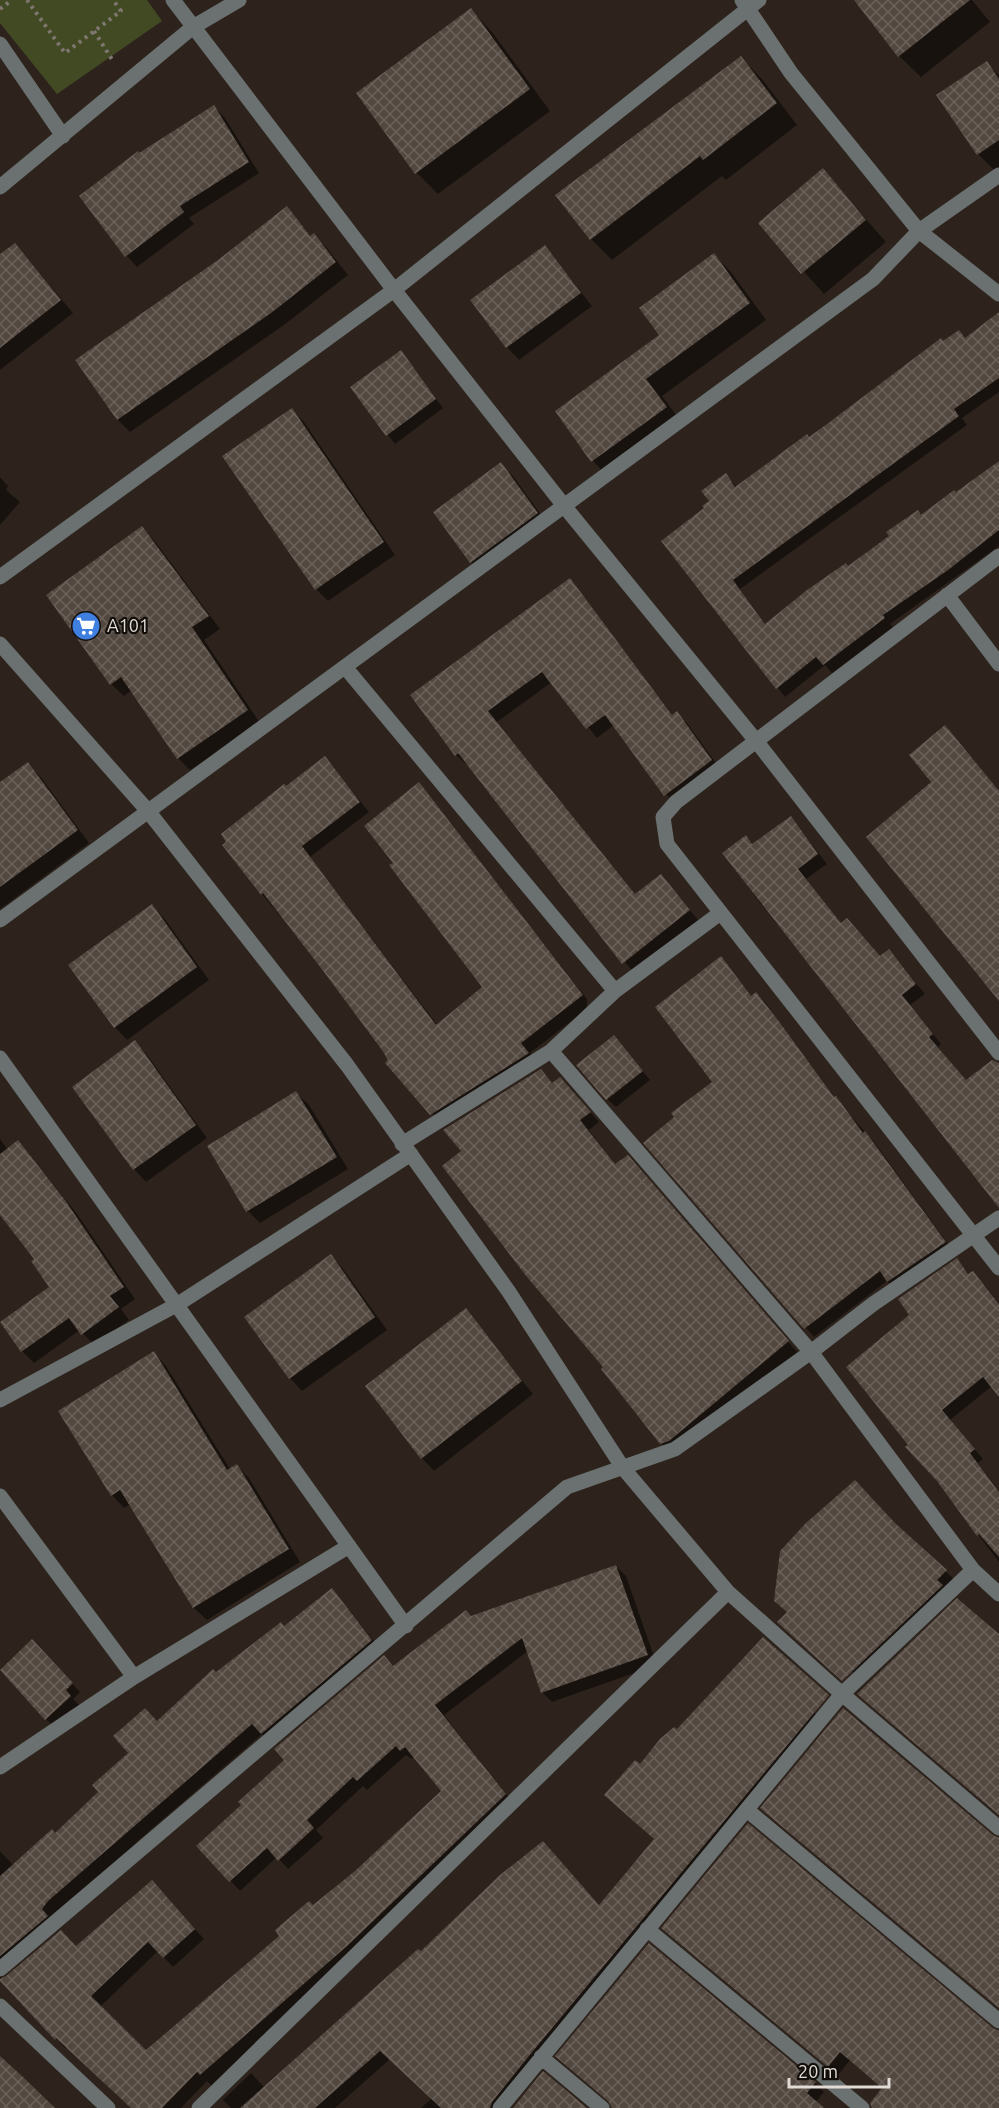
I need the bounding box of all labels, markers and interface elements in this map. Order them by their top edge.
supermarket icon: A101 [70,610,102,642]
place label: A101 [107,615,149,635]
scale bar [789,2051,890,2089]
text: 20 m [798,2061,838,2081]

